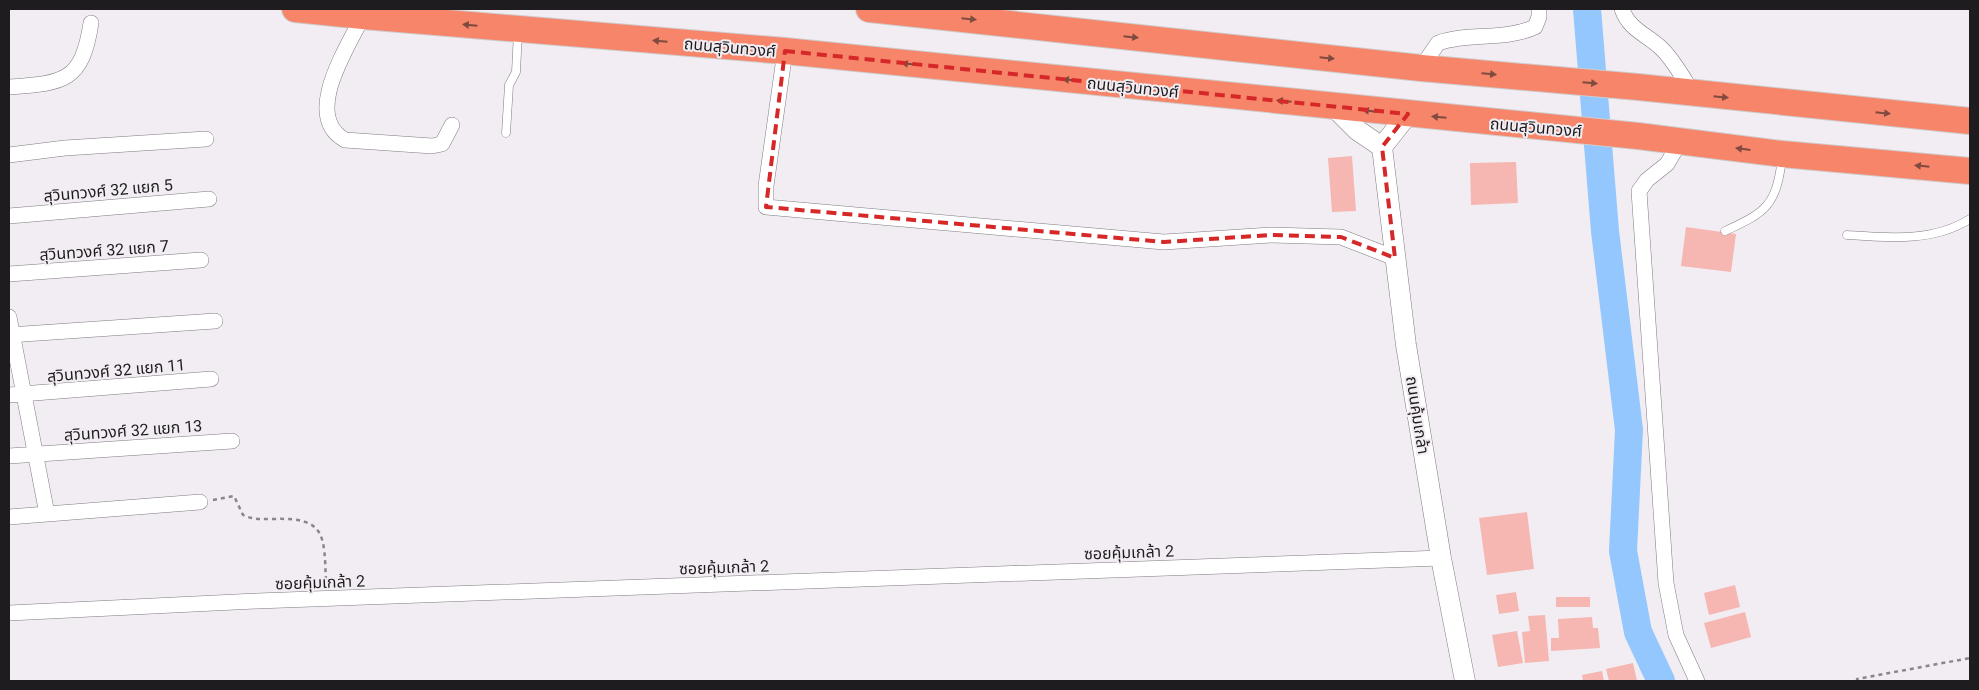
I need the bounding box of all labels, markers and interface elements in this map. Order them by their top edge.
one-way arrow [962,15,978,23]
one-way arrow [461,21,477,29]
one-way arrow [1123,33,1139,41]
street label: ถนนสุวินทวงศ์ [683,34,777,61]
one-way arrow [651,37,667,45]
one-way arrow [1320,54,1336,62]
one-way arrow [900,60,916,68]
one-way arrow [1481,70,1497,78]
street label: ถนนสุวินทวงศ์ [1086,73,1180,102]
one-way arrow [1062,76,1078,84]
one-way arrow [1583,79,1599,87]
one-way arrow [1713,93,1729,101]
one-way arrow [1276,97,1292,105]
one-way arrow [1362,107,1378,115]
one-way arrow [1875,109,1891,117]
one-way arrow [1430,113,1446,121]
street label: ถนนสุวินทวงศ์ [1489,114,1583,141]
one-way arrow [1734,145,1750,153]
one-way arrow [1913,162,1929,170]
street label: สุวินทวงศ์ 32 แยก 5 [43,175,173,206]
street label: สุวินทวงศ์ 32 แยก 7 [39,236,169,264]
street label: สุวินทวงศ์ 32 แยก 11 [46,355,186,386]
street label: ถนนคุ้มเกล้า [1402,375,1433,456]
street label: สุวินทวงศ์ 32 แยก 13 [63,416,203,445]
street label: ซอยคุ้มเกล้า 2 [1084,541,1174,564]
street label: ซอยคุ้มเกล้า 2 [679,556,769,579]
street label: ซอยคุ้มเกล้า 2 [275,571,365,594]

